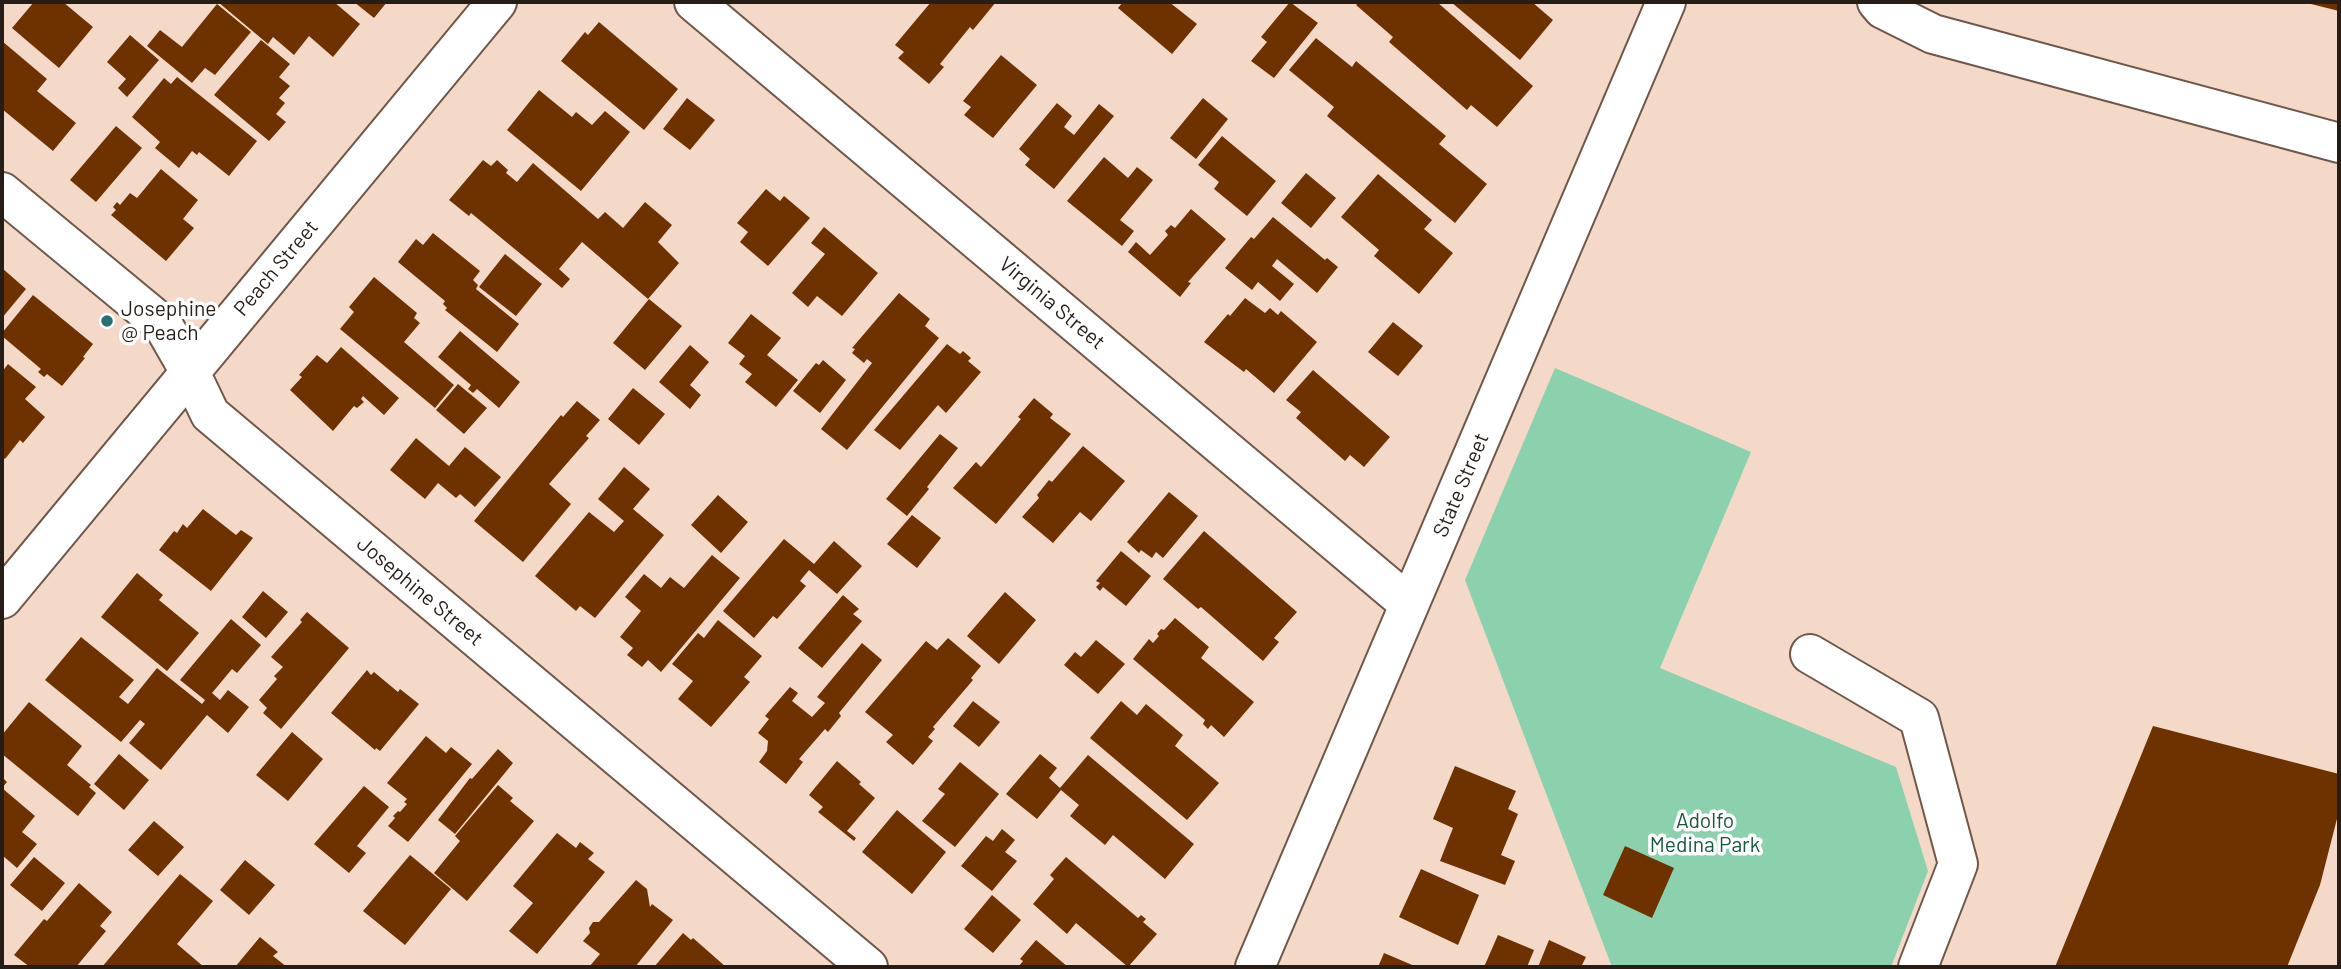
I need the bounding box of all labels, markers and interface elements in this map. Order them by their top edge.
street label: Peach Street [229,215,323,321]
street label: Virginia Street [994,251,1110,355]
place label: Josephine @ Peach [121,296,216,346]
marker: Josephine @ Peach [99,313,115,329]
street label: State Street [1428,429,1494,541]
street label: Josephine Street [352,531,488,651]
park label: Adolfo Medina Park [1650,808,1760,858]

